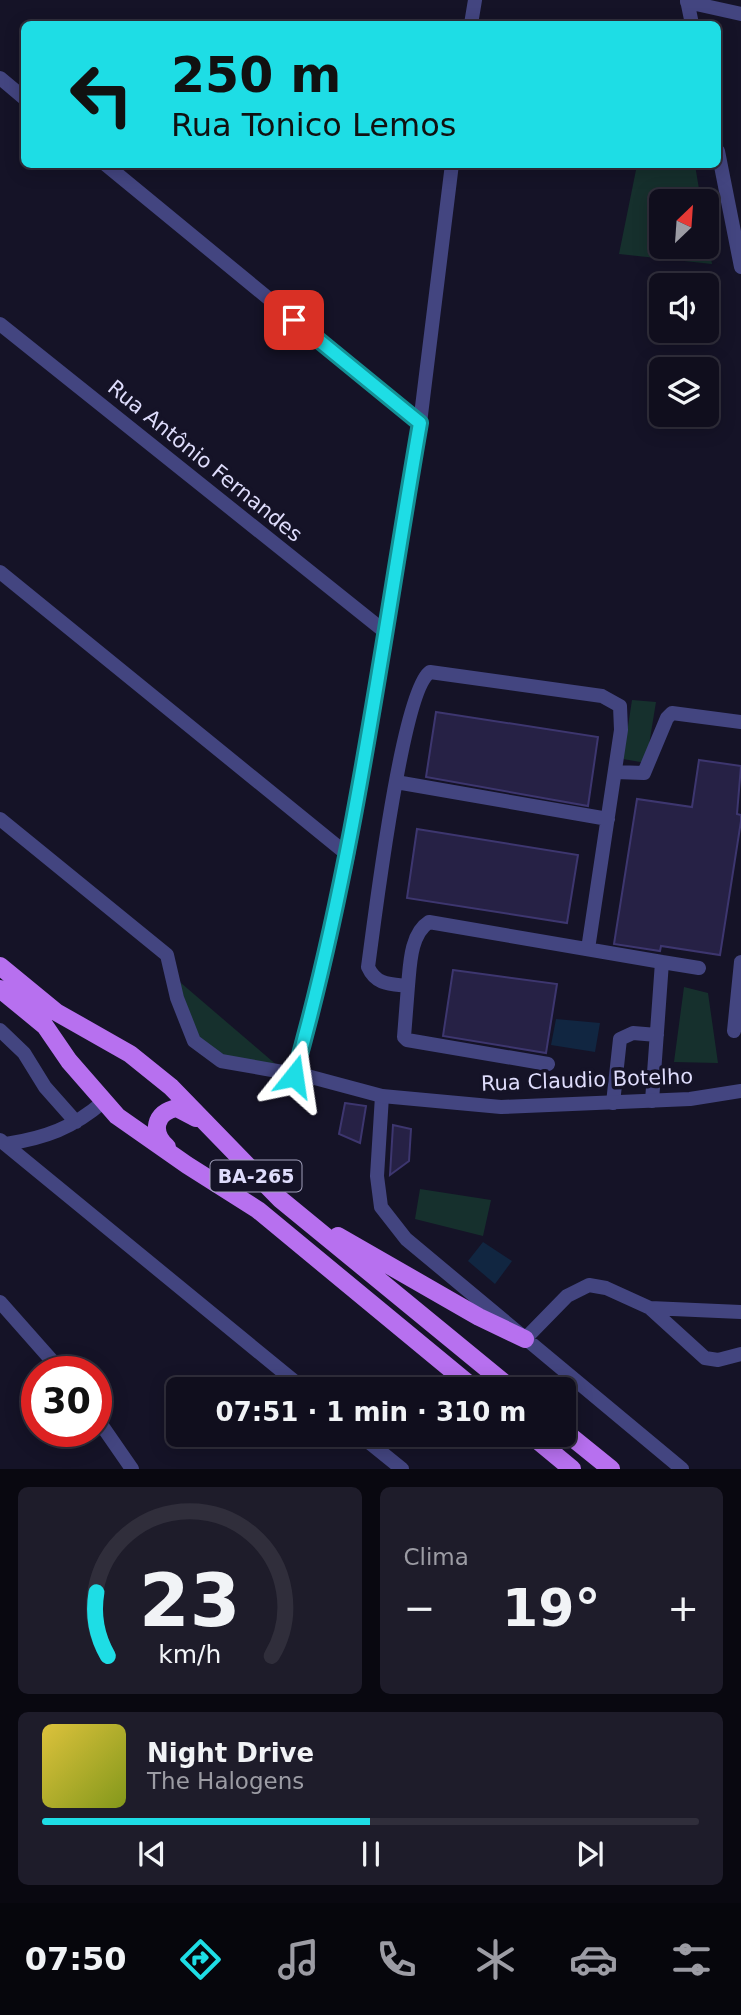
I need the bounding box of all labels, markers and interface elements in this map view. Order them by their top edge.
text: 250 m [171,47,341,104]
icon: left [56,49,147,140]
text: Rua Tonico Lemos [171,106,456,144]
north arrow [649,189,719,259]
map controls [649,189,719,427]
button: sound [649,273,719,343]
pin [264,290,324,350]
icon: arrive [275,301,313,339]
button: layers [649,357,719,427]
street label: Rua Antônio Fernandes [103,375,307,547]
position arrow [257,1039,331,1113]
street label: Rua Claudio Botelho [481,1064,693,1096]
road number: BA-265 [210,1160,302,1192]
speed limit sign: 30 [21,1356,112,1447]
text: 07:51 · 1 min · 310 m [216,1397,526,1427]
text: Clima [404,1544,469,1570]
text: 23 [139,1559,240,1644]
text: 19° [502,1578,600,1638]
text: − [404,1586,435,1630]
text: + [667,1586,699,1630]
text: km/h [158,1640,221,1669]
text: Night Drive [147,1738,314,1768]
text: The Halogens [147,1768,304,1794]
icon: previous [133,1835,171,1873]
icon: pause [352,1835,390,1873]
icon: next [571,1835,609,1873]
icon: directions [176,1935,225,1984]
icon: music [274,1935,323,1984]
icon: phone [372,1935,421,1984]
icon: climate [471,1935,520,1984]
icon: car [569,1935,618,1984]
icon: filters [667,1935,716,1984]
text: 07:50 [25,1940,127,1978]

